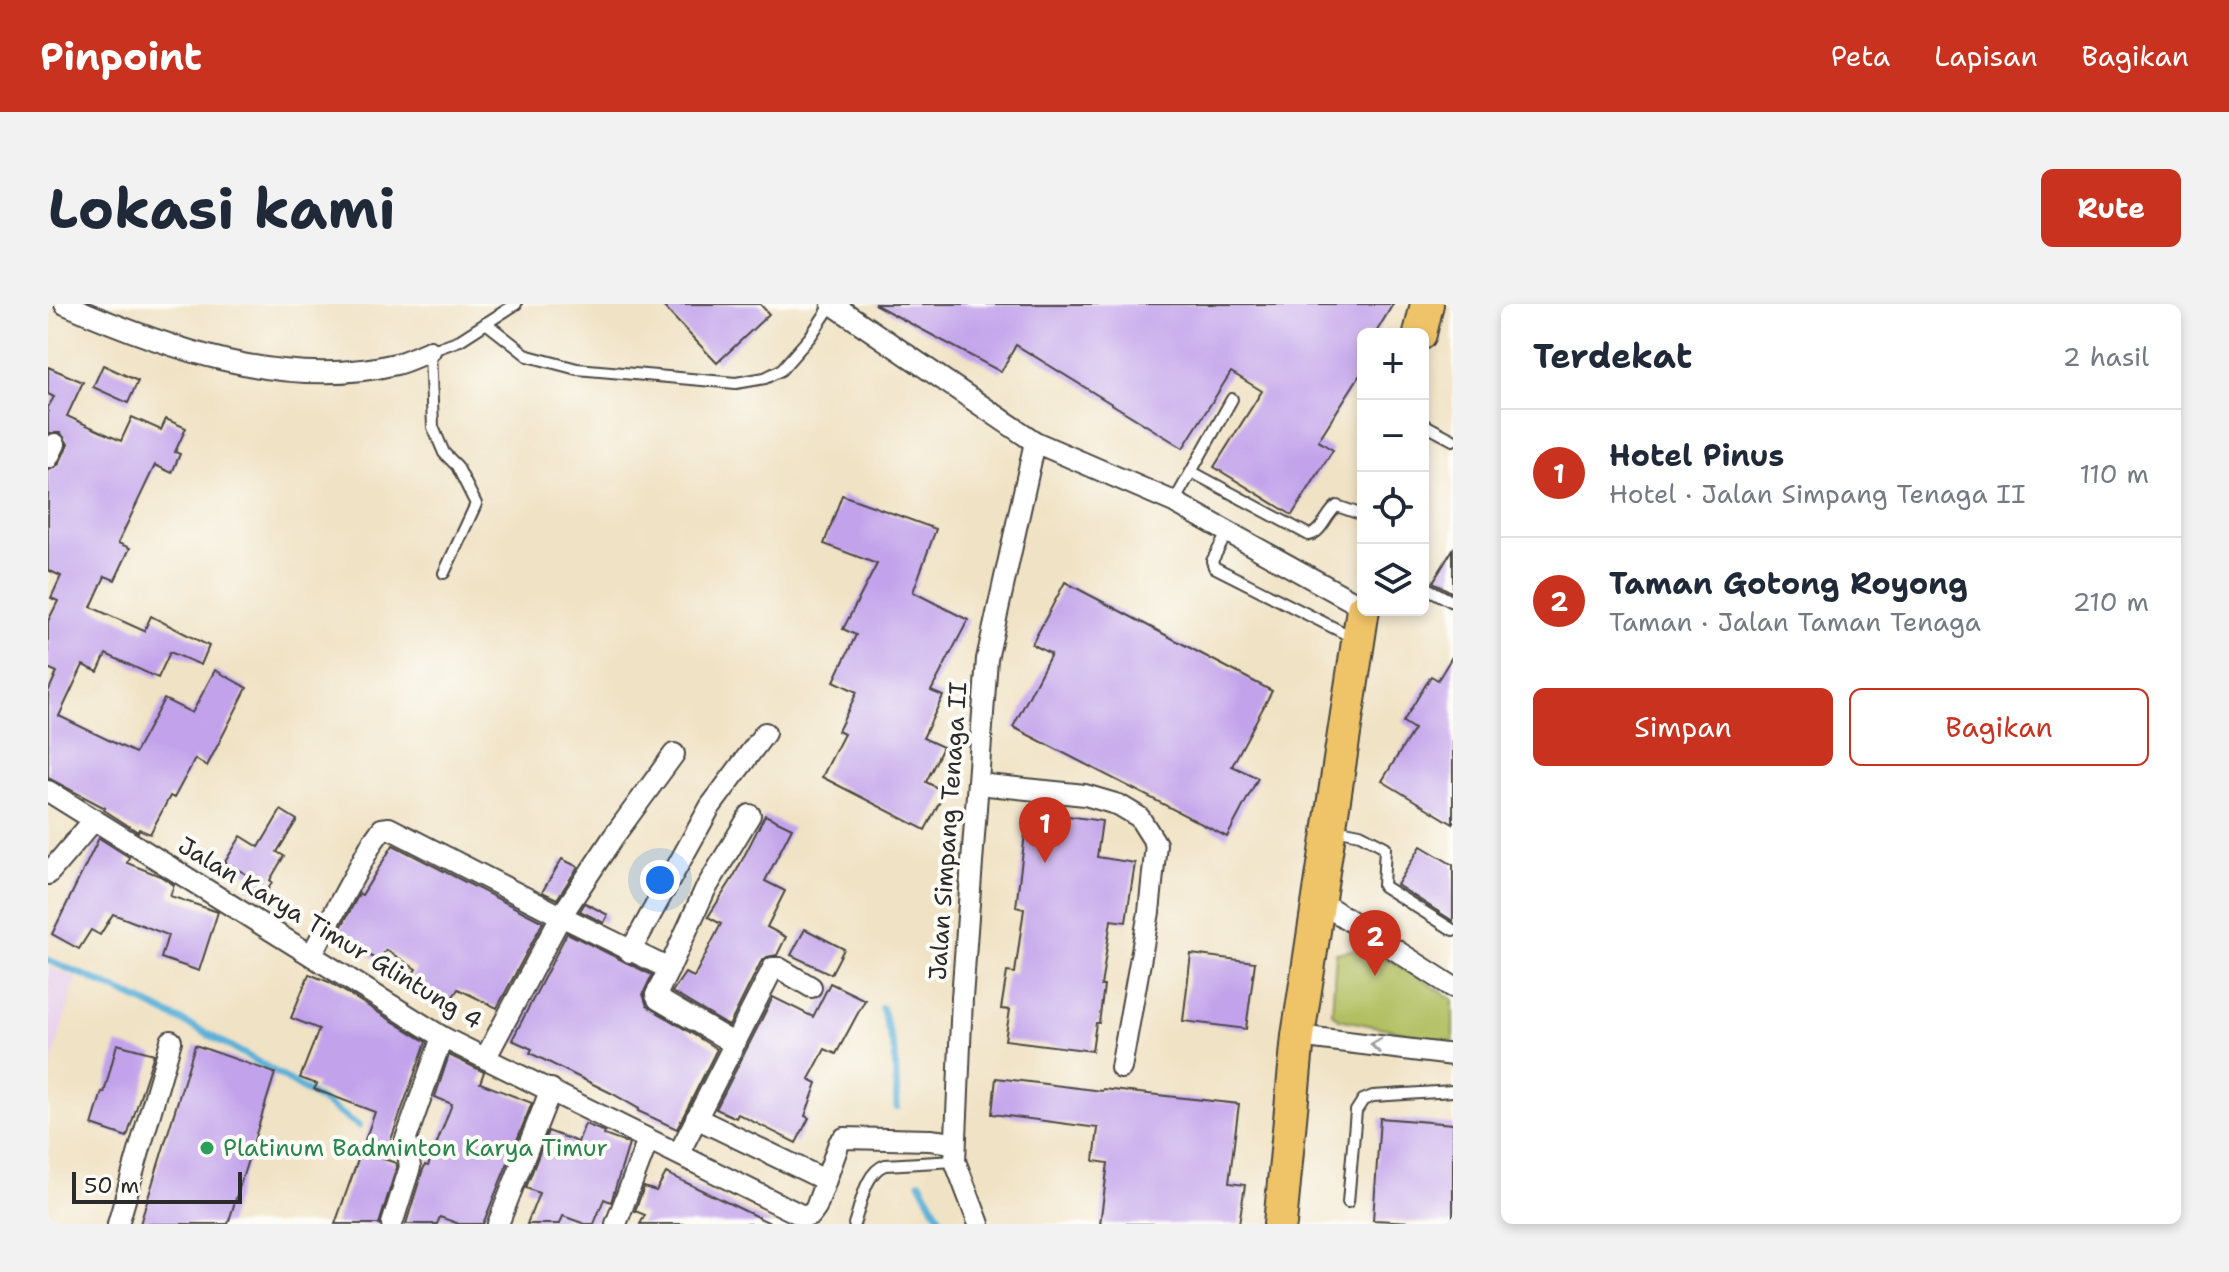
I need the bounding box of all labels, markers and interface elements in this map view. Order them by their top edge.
text: Pinpoint [40,31,202,82]
text: Peta [1831,37,1890,75]
text: Lapisan [1934,37,2038,75]
text: Bagikan [2082,37,2189,75]
button: Rute [2041,169,2181,247]
text: Lokasi kami [48,171,396,246]
map controls [1357,328,1429,616]
button: + [1357,328,1429,400]
text: Terdekat [1533,333,1692,379]
text: 2 hasil [2063,339,2149,374]
button: − [1357,400,1429,472]
text: Hotel Pinus [1609,435,1784,476]
text: 1 [1553,456,1565,491]
text: 110 m [2079,456,2149,491]
button: locate [1357,472,1429,544]
text: Hotel · Jalan Simpang Tenaga II [1609,476,2026,511]
button: layers [1357,544,1429,616]
text: Taman Gotong Royong [1609,563,1968,604]
text: 2 [1550,584,1568,619]
text: 210 m [2072,584,2149,619]
text: Taman · Jalan Taman Tenaga [1609,604,1981,639]
street label: Jalan Simpang Tenaga II [922,681,974,981]
button: Simpan [1533,688,1833,766]
button: Bagikan [1849,688,2149,766]
pin: 1 [1019,797,1071,863]
street label: Jalan Karya Timur Glintung 4 [172,829,488,1037]
your location [640,860,680,900]
pin: 2 [1349,910,1401,976]
one-way arrow [1369,1037,1382,1054]
place label: Platinum Badminton Karya Timur [223,1132,608,1164]
marker: Platinum Badminton Karya Timur [198,1139,216,1157]
scale bar [72,1168,242,1204]
text: 50 m [84,1171,139,1200]

